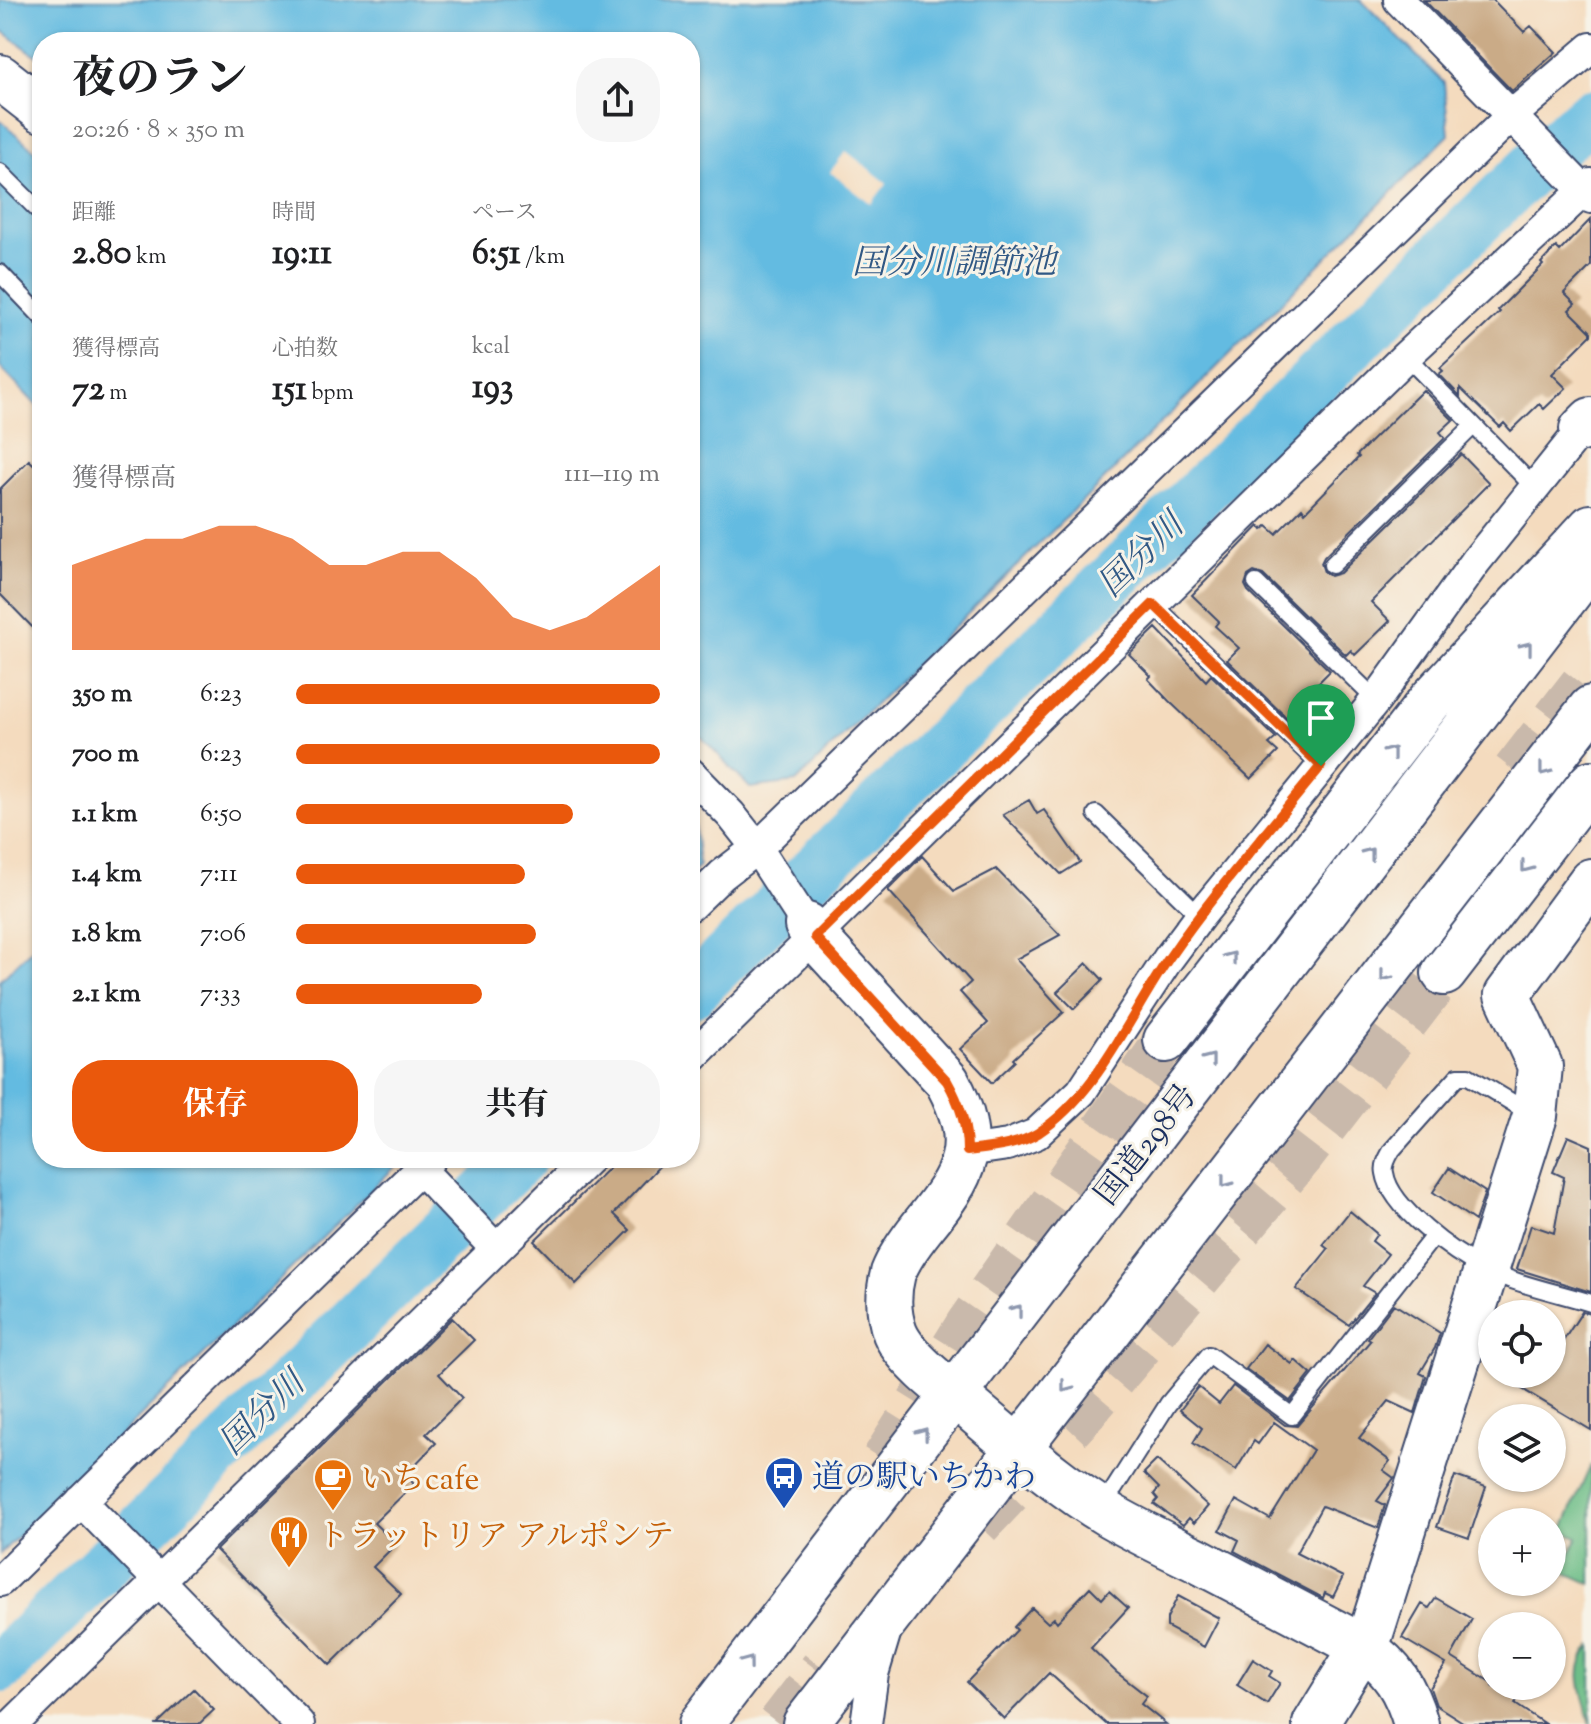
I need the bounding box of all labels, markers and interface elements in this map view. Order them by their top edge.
text: 夜のラン [72,50,248,113]
button: share [576,58,660,142]
text: 20:26 · 8 × 350 m [72,112,245,149]
text: 距離 [72,198,116,230]
text: 時間 [272,198,316,230]
text: ペース [472,198,537,230]
text: 2.80 [72,230,131,279]
text: 19:11 [272,230,332,279]
text: 6:51 [472,230,521,279]
water label: 国分川調節池 [852,240,1060,289]
text: km [131,242,166,274]
text: /km [521,242,565,274]
text: kcal [472,332,510,364]
text: 獲得標高 [72,334,160,366]
text: 心拍数 [272,334,338,366]
text: 193 [472,364,513,413]
text: 72 [72,366,105,415]
text: 151 [272,366,307,415]
text: m [105,378,128,410]
text: bpm [307,378,354,410]
text: 111–119 m [564,456,660,493]
text: 獲得標高 [72,461,176,498]
water label: 国分川 [1089,501,1199,610]
one-way arrow [1518,641,1532,656]
text: 350 m [72,676,132,713]
text: 6:23 [200,676,242,713]
pin [1287,684,1355,766]
icon: arrive [1299,696,1343,740]
text: 700 m [72,736,139,773]
text: 6:23 [200,736,242,773]
one-way arrow [1381,747,1396,761]
one-way arrow [1539,761,1553,776]
text: 1.1 km [72,796,137,833]
text: 6:50 [200,796,242,833]
one-way arrow [1359,847,1373,862]
text: 1.4 km [72,856,142,893]
text: 7:11 [200,856,237,893]
one-way arrow [1522,858,1536,873]
text: 1.8 km [72,916,142,953]
text: 7:06 [200,916,246,953]
one-way arrow [1222,951,1236,966]
one-way arrow [1381,967,1395,982]
text: 2.1 km [72,976,141,1013]
text: 7:33 [200,976,241,1013]
one-way arrow [1200,1054,1215,1068]
button: 保存 [72,1060,358,1152]
button: 共有 [374,1060,660,1152]
street label: 国道298号 [1085,1076,1209,1216]
one-way arrow [1222,1173,1236,1188]
map controls [1478,1300,1566,1700]
button: locate [1478,1300,1566,1388]
one-way arrow [1008,1304,1022,1319]
water label: 国分川 [210,1359,320,1468]
one-way arrow [1062,1378,1076,1393]
button: layers [1478,1404,1566,1492]
one-way arrow [913,1427,927,1442]
bus stop icon: 道の駅いちかわ [763,1455,805,1510]
place label: 道の駅いちかわ [812,1456,1036,1502]
cafe icon: いちcafe [312,1457,354,1512]
place label: いちcafe [361,1458,480,1504]
button: + [1478,1508,1566,1596]
restaurant icon: トラットリア アルポンテ [268,1514,310,1569]
place label: トラットリア アルポンテ [317,1515,674,1561]
button: − [1478,1612,1566,1700]
one-way arrow [738,1656,752,1671]

